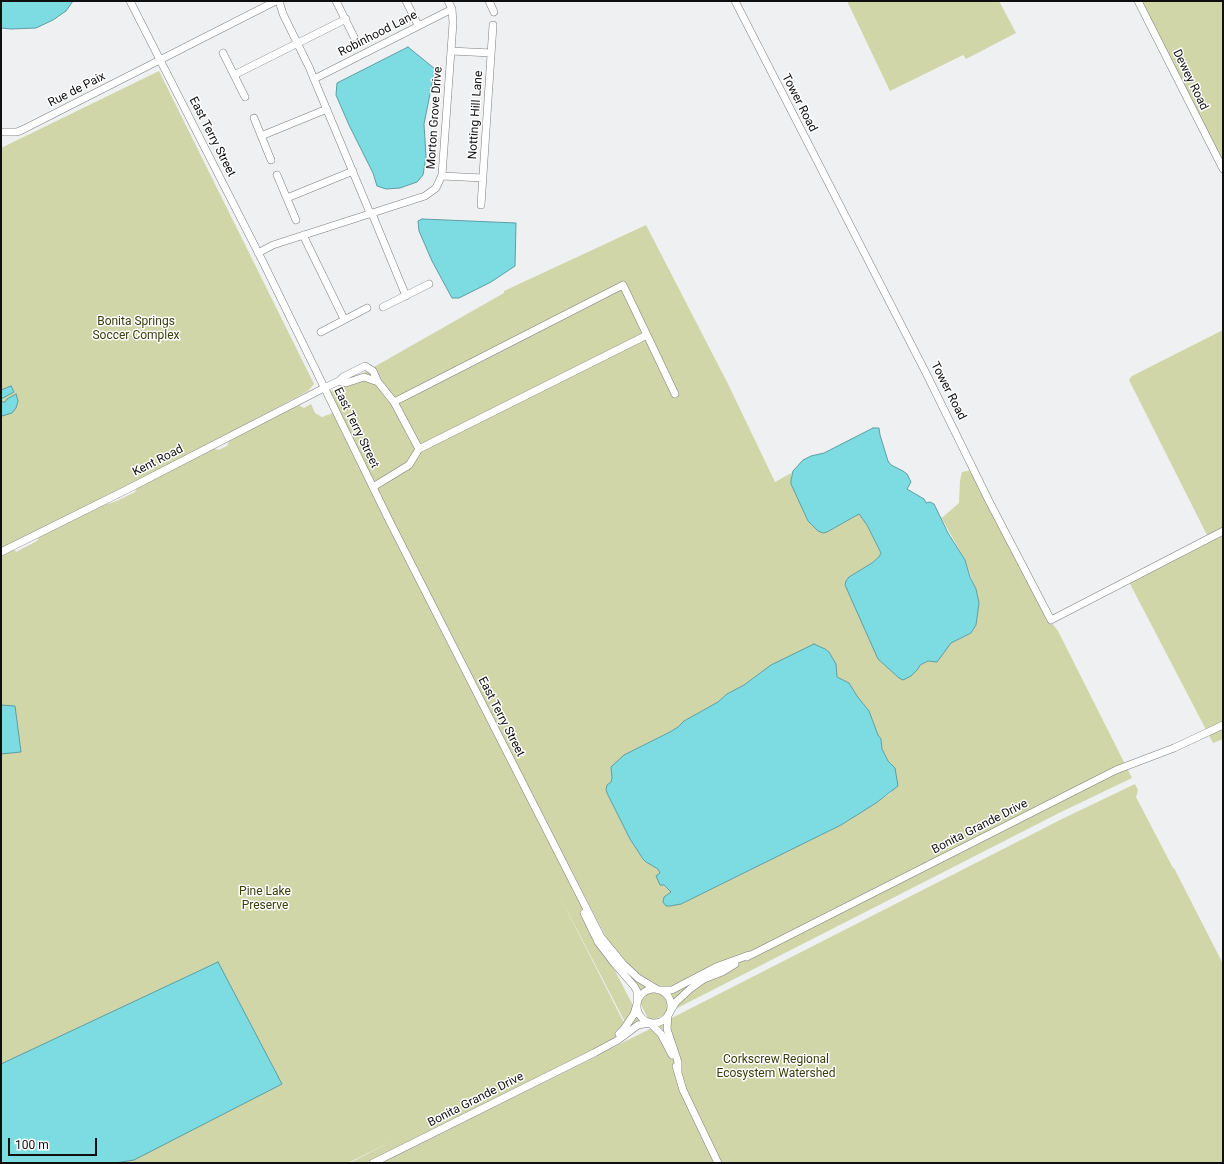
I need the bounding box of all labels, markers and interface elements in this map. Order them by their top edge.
street label: Robinhood Lane [336,8,420,60]
street label: Dewey Road [1169,47,1211,113]
street label: Morton Grove Drive [424,66,446,170]
street label: Rue de Paix [46,69,108,111]
street label: Notting Hill Lane [466,70,486,160]
street label: Tower Road [778,71,820,135]
street label: East Terry Street [186,95,238,179]
park label: Bonita Springs Soccer Complex [92,315,180,343]
street label: Tower Road [927,359,969,423]
street label: East Terry Street [330,385,382,471]
street label: Kent Road [130,442,186,480]
street label: East Terry Street [475,675,527,759]
street label: Bonita Grande Drive [930,797,1030,857]
park label: Pine Lake Preserve [239,885,291,913]
park label: Corkscrew Regional Ecosystem Watershed [717,1053,835,1081]
street label: Bonita Grande Drive [426,1070,526,1130]
scale bar [10,1130,99,1156]
text: 100 m [15,1138,49,1152]

